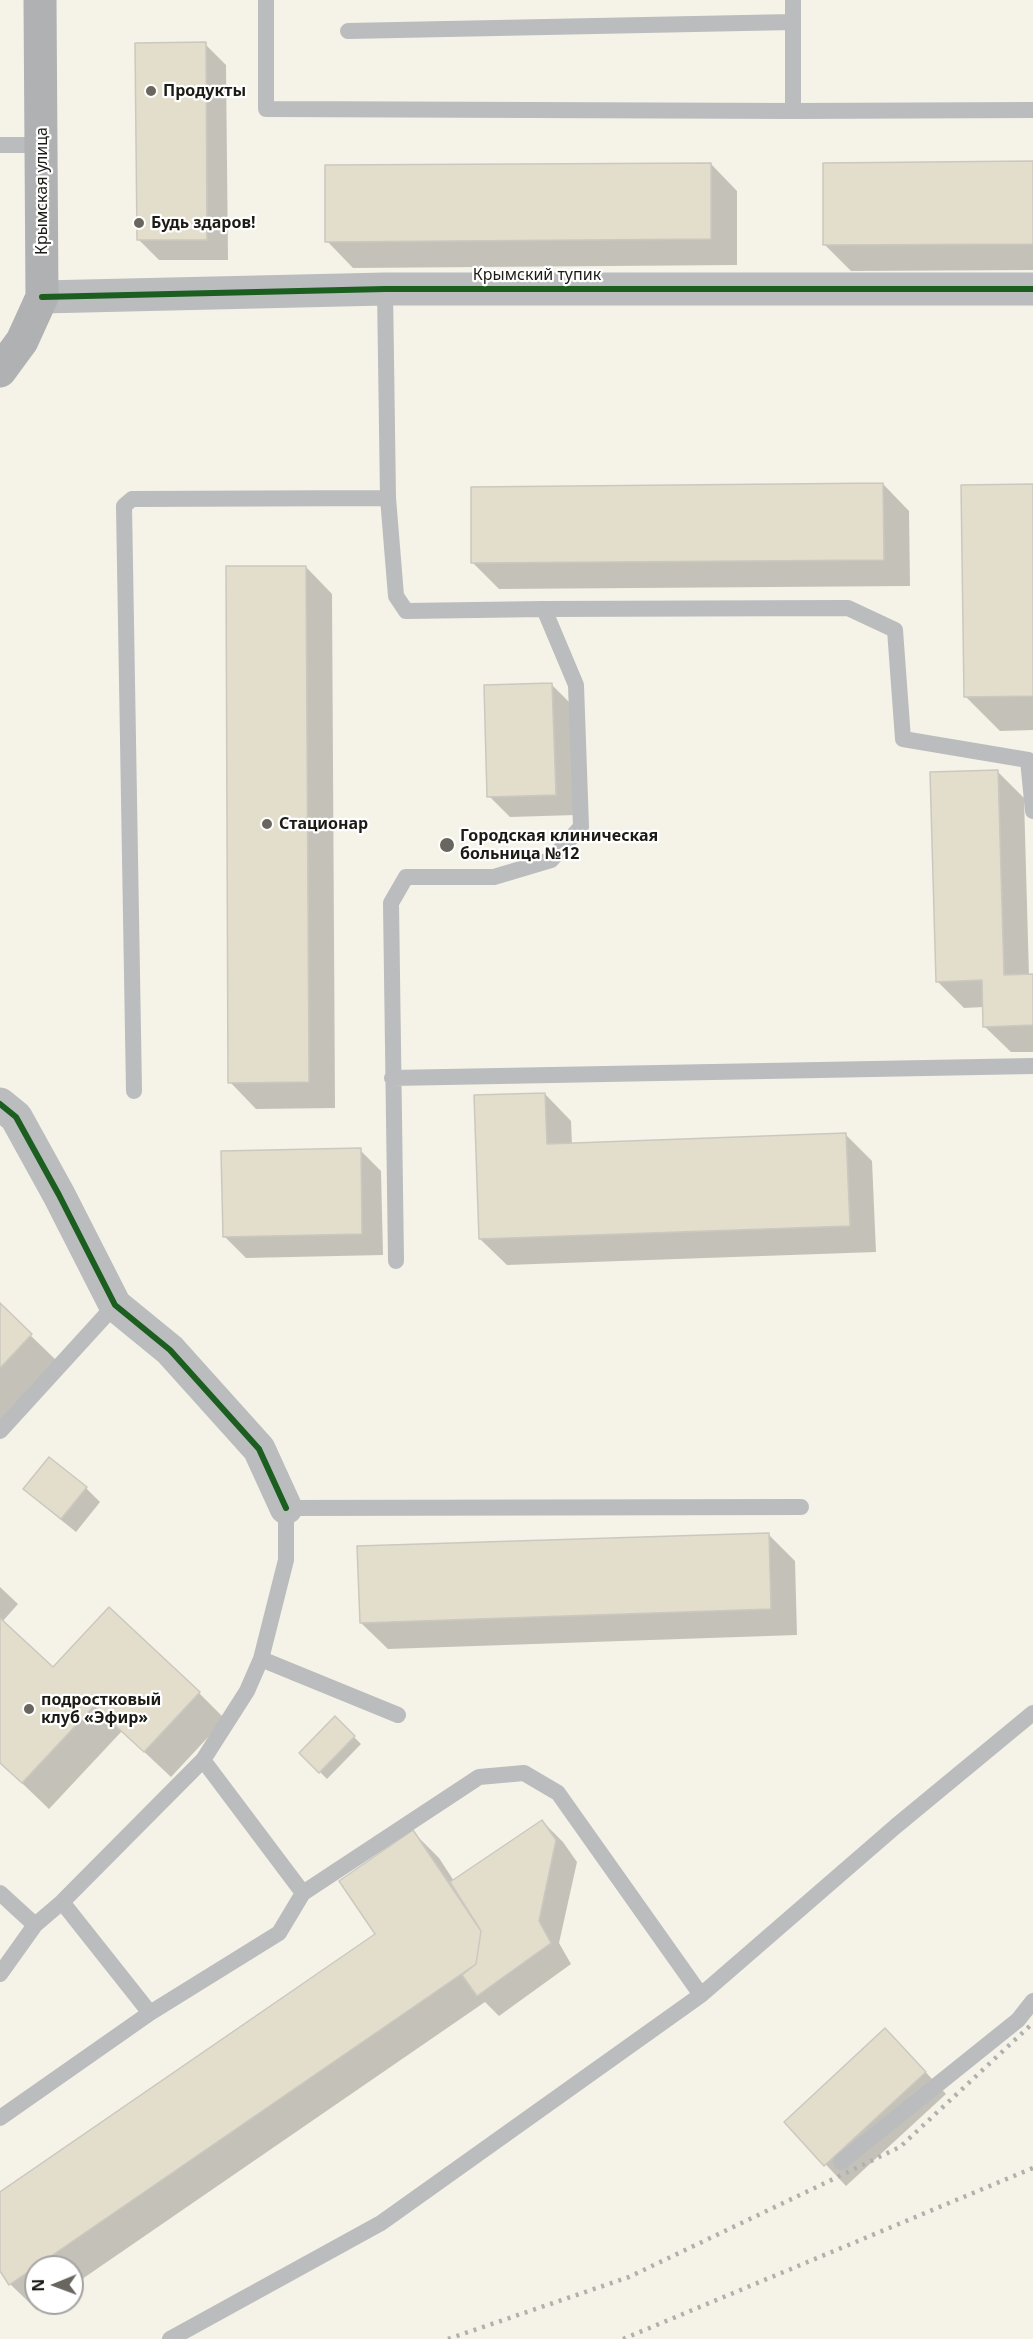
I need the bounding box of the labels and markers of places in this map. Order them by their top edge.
place label: Продукты [163,81,246,101]
marker: Продукты [144,84,158,98]
place label: Будь здаров! [151,213,255,233]
marker: Будь здаров! [132,216,146,230]
place label: Стационар [279,814,368,834]
marker: Стационар [260,817,274,831]
place label: Городская клиническая больница №12 [460,826,658,864]
marker: Городская клиническая больница №12 [438,836,456,854]
place label: подростковый клуб «Эфир» [41,1690,161,1728]
marker: подростковый клуб «Эфир» [22,1702,36,1716]

